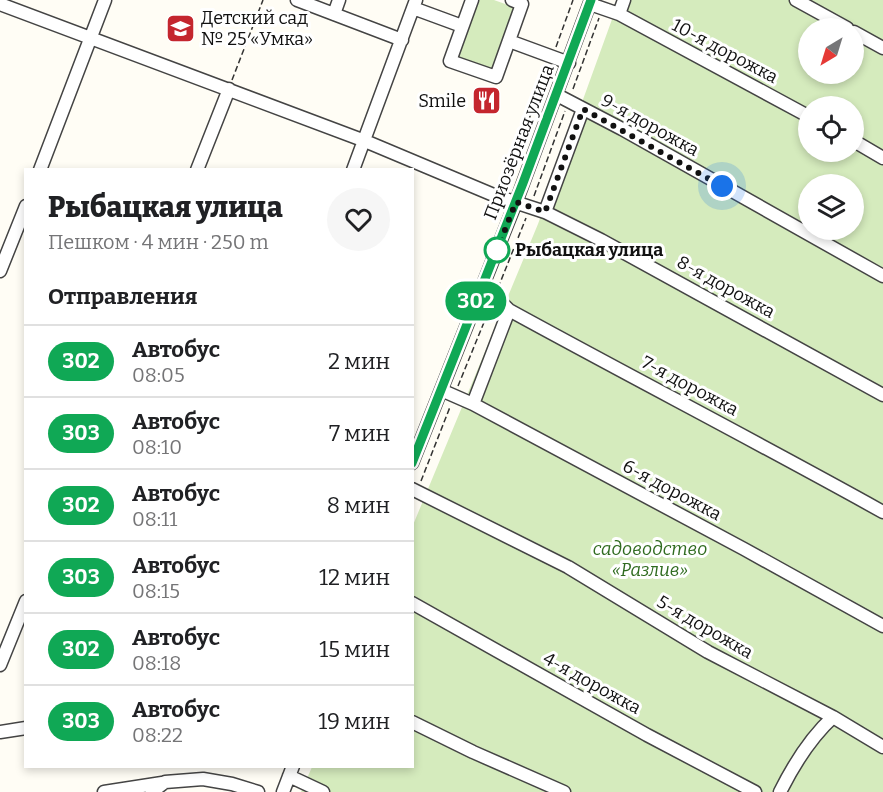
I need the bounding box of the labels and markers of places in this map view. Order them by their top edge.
place label: Детский сад № 25 «Умка» [201,7,313,50]
school or university icon: Детский сад № 25 «Умка» [164,12,196,44]
restaurant icon: Smile [471,85,503,117]
place label: Smile [418,90,466,112]
marker: Рыбацкая улица [484,237,510,263]
place label: Рыбацкая улица [515,239,663,261]

